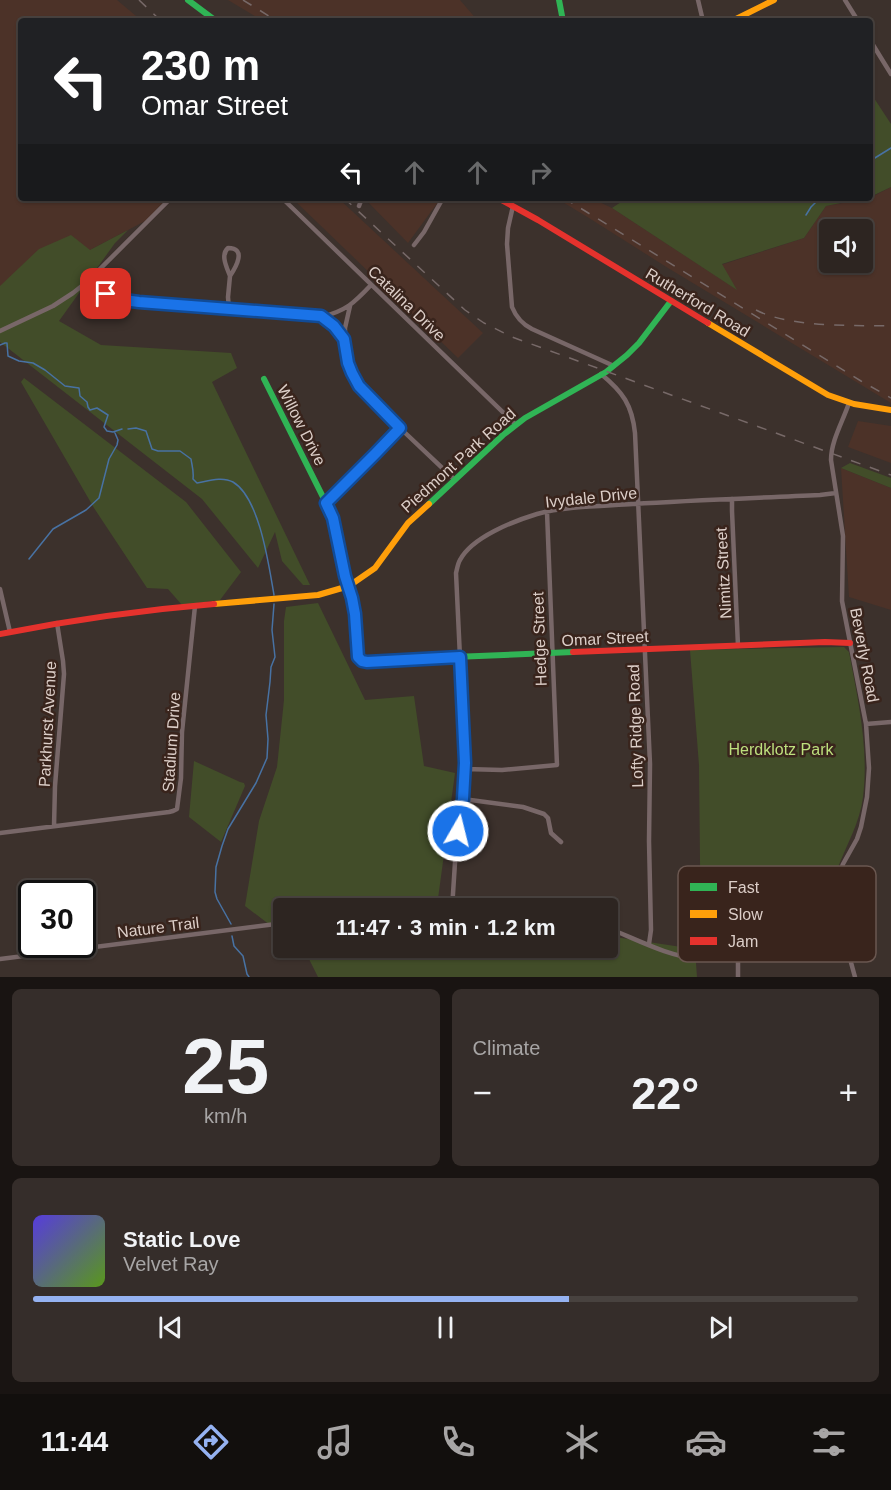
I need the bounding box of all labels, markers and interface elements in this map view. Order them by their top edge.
icon: left [42,42,120,120]
text: 230 m [141,42,260,89]
text: Omar Street [141,91,288,121]
icon: left [335,156,368,189]
icon: ahead [398,156,431,189]
icon: ahead [461,156,494,189]
icon: right [524,156,557,189]
map controls [819,219,873,273]
button: sound [819,219,873,273]
street label: Catalina Drive [365,262,449,344]
street label: Rutherford Road [643,265,753,340]
pin [80,268,131,319]
icon: arrive [89,277,122,310]
street label: Willow Drive [274,382,329,468]
street label: Piedmont Park Road [398,405,519,516]
street label: Ivydale Drive [544,484,638,511]
street label: Nimitz Street [713,526,734,619]
street label: Hedge Street [529,591,550,686]
street label: Beverly Road [847,606,882,704]
street label: Omar Street [561,628,650,649]
street label: Parkhurst Avenue [36,661,59,787]
street label: Lofty Ridge Road [625,664,646,788]
street label: Stadium Drive [160,691,183,793]
park label: Herdklotz Park [729,741,834,758]
position arrow [426,799,490,863]
legend [678,866,876,962]
text: Fast [728,879,760,896]
speed limit sign: 30 [18,880,96,958]
text: Slow [728,906,763,923]
street label: Nature Trail [116,914,200,941]
text: 11:47 · 3 min · 1.2 km [335,915,556,940]
text: Jam [728,933,758,950]
text: 25 [182,1022,269,1110]
text: Climate [473,1037,540,1059]
text: 22° [631,1068,699,1119]
text: − [473,1074,492,1111]
text: + [839,1074,858,1111]
text: km/h [204,1105,247,1127]
text: Static Love [123,1227,240,1252]
text: Velvet Ray [123,1253,219,1275]
icon: previous [154,1311,187,1344]
icon: pause [429,1311,462,1344]
icon: next [704,1311,737,1344]
icon: directions [190,1421,232,1463]
icon: music [314,1421,356,1463]
icon: phone [437,1421,479,1463]
icon: climate [561,1421,603,1463]
icon: car [685,1421,727,1463]
icon: filters [808,1421,850,1463]
text: 11:44 [41,1427,108,1457]

